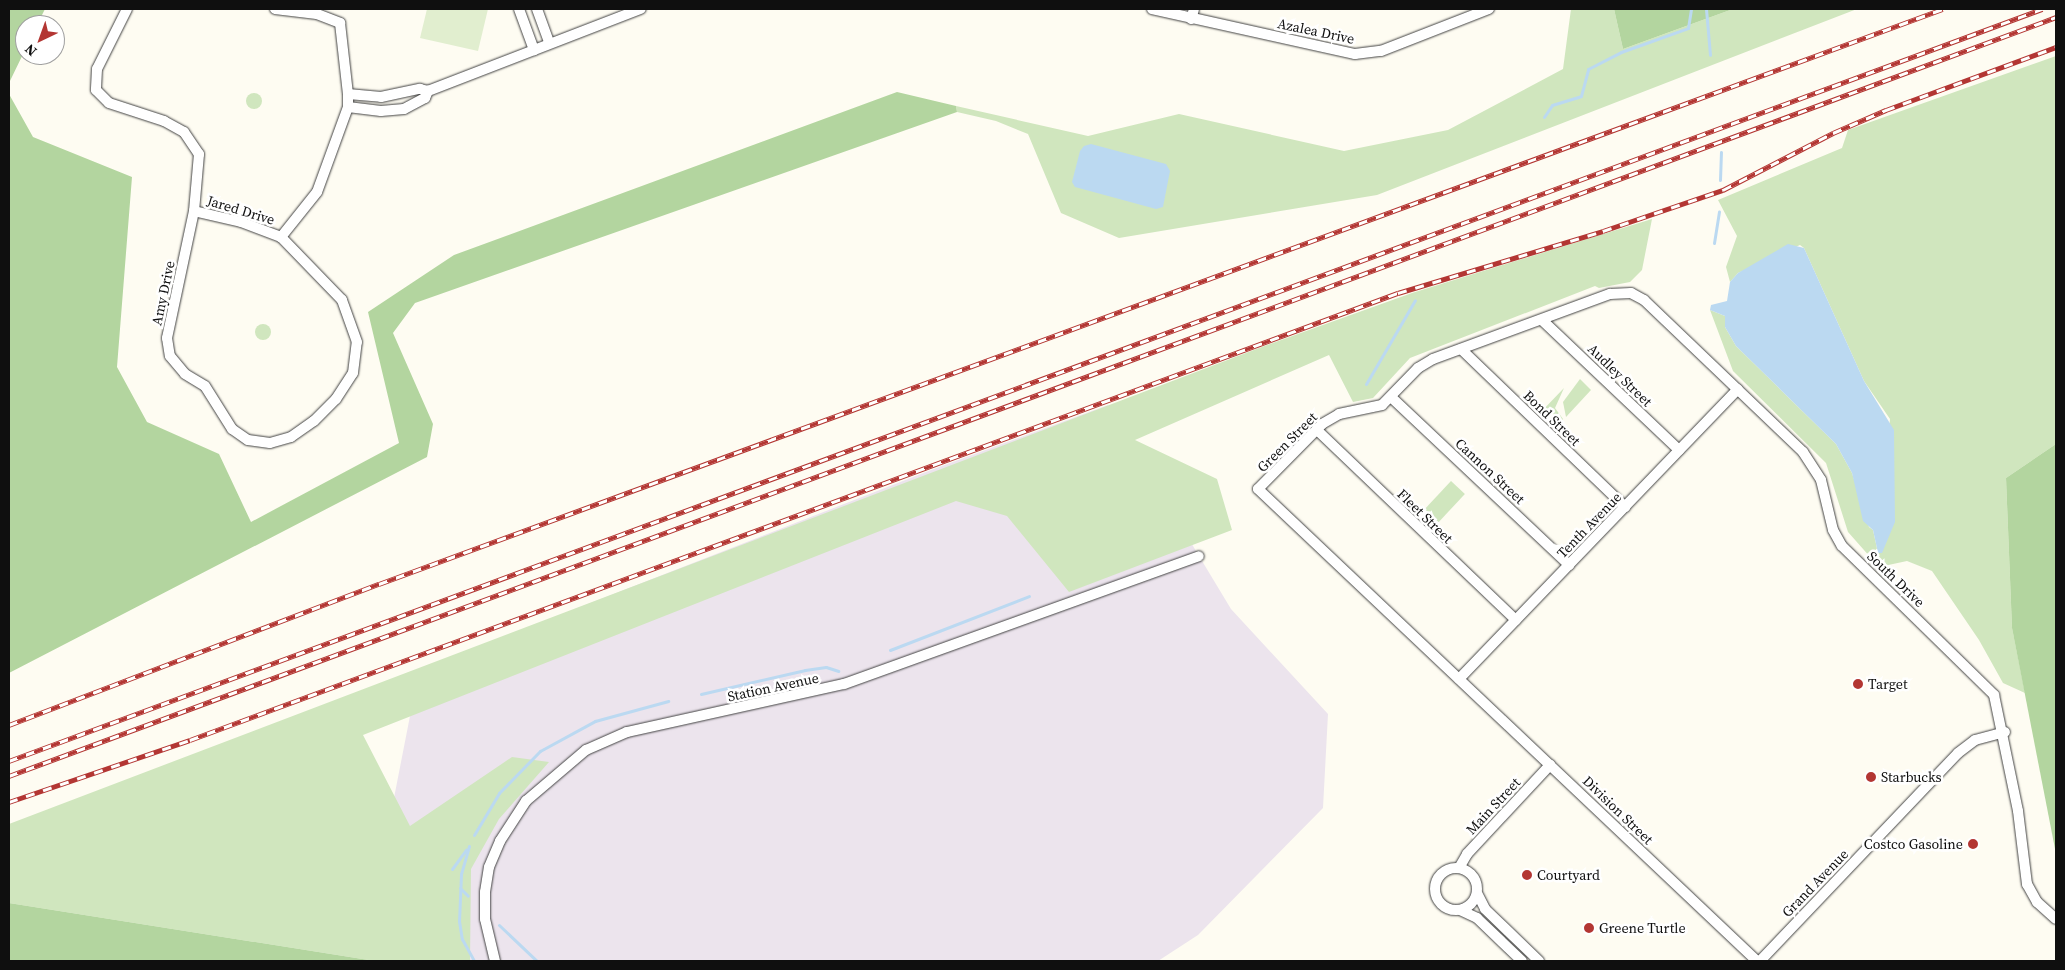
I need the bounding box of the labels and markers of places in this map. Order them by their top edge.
place label: Target [1868,676,1908,692]
marker: Target [1852,678,1864,690]
place label: Starbucks [1881,769,1942,785]
marker: Starbucks [1865,771,1877,783]
place label: Costco Gasoline [1864,836,1963,852]
marker: Costco Gasoline [1967,838,1979,850]
place label: Courtyard [1537,867,1600,883]
marker: Courtyard [1521,869,1533,881]
place label: Greene Turtle [1599,920,1686,936]
marker: Greene Turtle [1583,922,1595,934]

